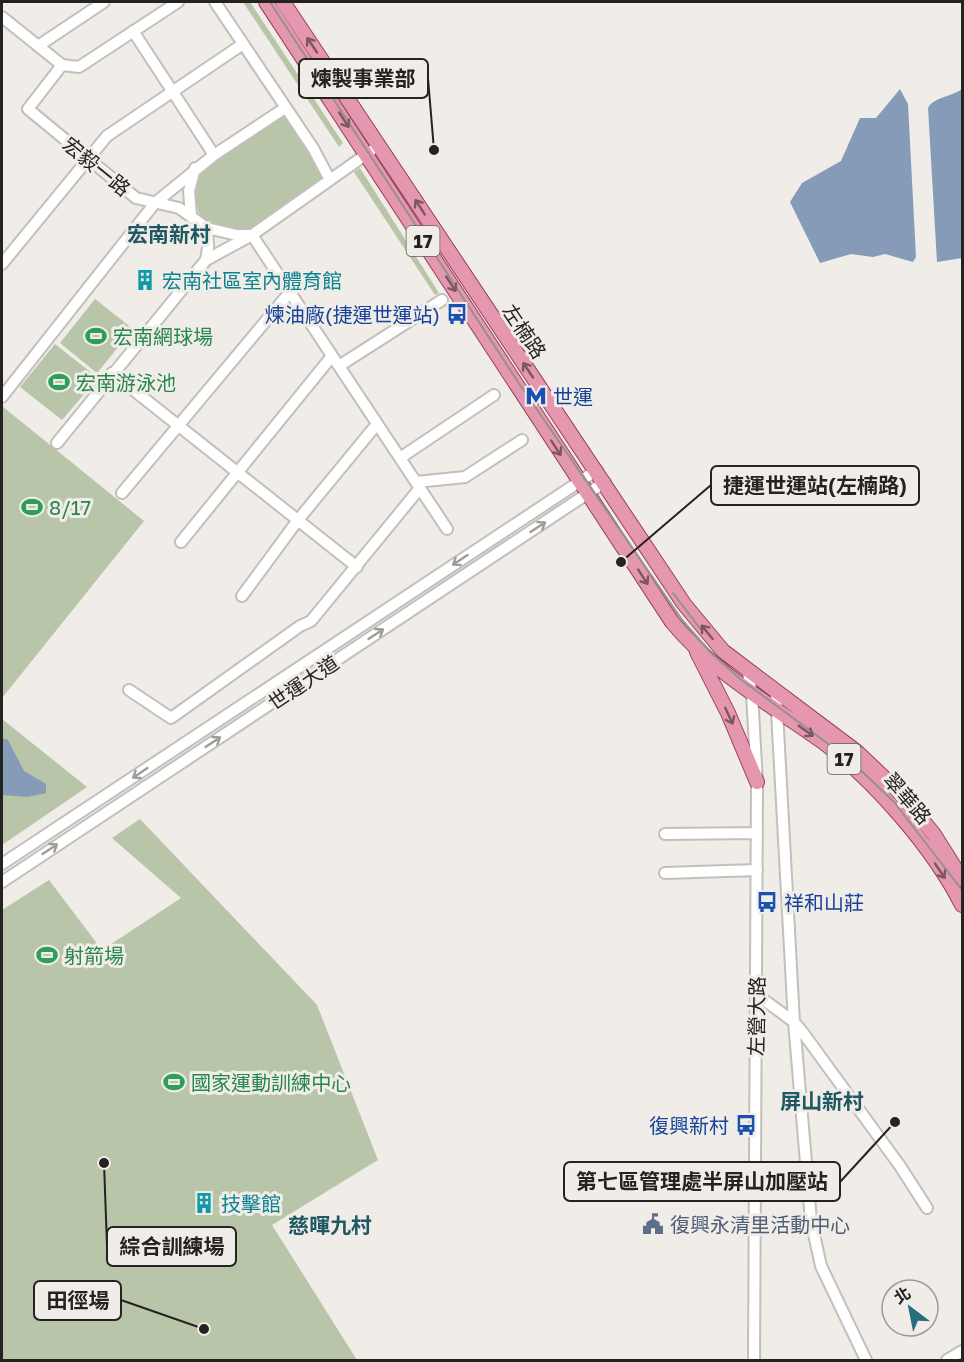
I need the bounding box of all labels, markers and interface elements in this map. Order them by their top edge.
one-way arrow [306,37,318,54]
callout: 煉製事業部 [299,59,428,98]
text: 煉製事業部 [311,65,416,91]
one-way arrow [338,112,351,129]
street label: 宏毅一路 [58,132,136,200]
one-way arrow [413,199,426,216]
district label: 宏南新村 [127,221,211,247]
road number: 17 [406,226,440,256]
building icon: 宏南社區室內體育館 [133,268,157,292]
place label: 宏南社區室內體育館 [162,268,342,292]
one-way arrow [445,275,457,292]
street label: 左楠路 [498,299,552,363]
place label: 煉油廠(捷運世運站) [265,302,440,326]
bus stop icon: 煉油廠(捷運世運站) [445,302,469,326]
sports icon: 宏南網球場 [84,324,108,348]
place label: 宏南網球場 [113,324,213,348]
one-way arrow [522,362,534,378]
sports icon: 宏南游泳池 [47,370,71,394]
place label: 宏南游泳池 [76,370,176,394]
metro station icon: 世運 [524,384,548,408]
place label: 世運 [553,384,593,408]
one-way arrow [551,439,563,456]
callout: 捷運世運站(左楠路) [711,466,919,505]
text: 捷運世運站(左楠路) [723,472,907,498]
sports icon: 8/17 [20,495,44,519]
place label: 8/17 [49,495,91,519]
one-way arrow [529,520,546,532]
one-way arrow [452,554,469,566]
one-way arrow [637,569,649,585]
one-way arrow [700,624,713,640]
one-way arrow [367,628,383,640]
street label: 世運大道 [263,650,343,714]
one-way arrow [724,706,735,724]
one-way arrow [798,725,814,737]
one-way arrow [204,736,221,748]
road number: 17 [828,744,860,774]
one-way arrow [132,767,149,779]
street label: 翠華路 [879,767,937,829]
one-way arrow [42,843,59,856]
one-way arrow [934,863,946,879]
bus stop icon: 祥和山莊 [755,890,779,914]
place label: 祥和山莊 [784,890,864,914]
sports icon: 射箭場 [35,943,59,967]
place label: 射箭場 [64,943,124,967]
street label: 左營大路 [743,976,769,1056]
sports icon: 國家運動訓練中心 [162,1070,186,1094]
place label: 國家運動訓練中心 [191,1070,351,1094]
district label: 屏山新村 [780,1088,864,1114]
place label: 復興新村 [649,1113,729,1137]
bus stop icon: 復興新村 [734,1113,758,1137]
callout: 第七區管理處半屏山加壓站 [564,1162,840,1201]
text: 第七區管理處半屏山加壓站 [576,1168,828,1194]
building icon: 技擊館 [192,1191,216,1215]
place label: 技擊館 [221,1191,281,1215]
district label: 慈暉九村 [288,1212,372,1238]
public building icon: 復興永清里活動中心 [641,1212,665,1236]
place label: 復興永清里活動中心 [670,1212,850,1236]
callout: 綜合訓練場 [107,1227,236,1266]
text: 綜合訓練場 [120,1233,225,1259]
north arrow [880,1278,940,1338]
callout: 田徑場 [34,1281,121,1320]
text: 北 [890,1283,914,1308]
text: 田徑場 [47,1287,110,1313]

